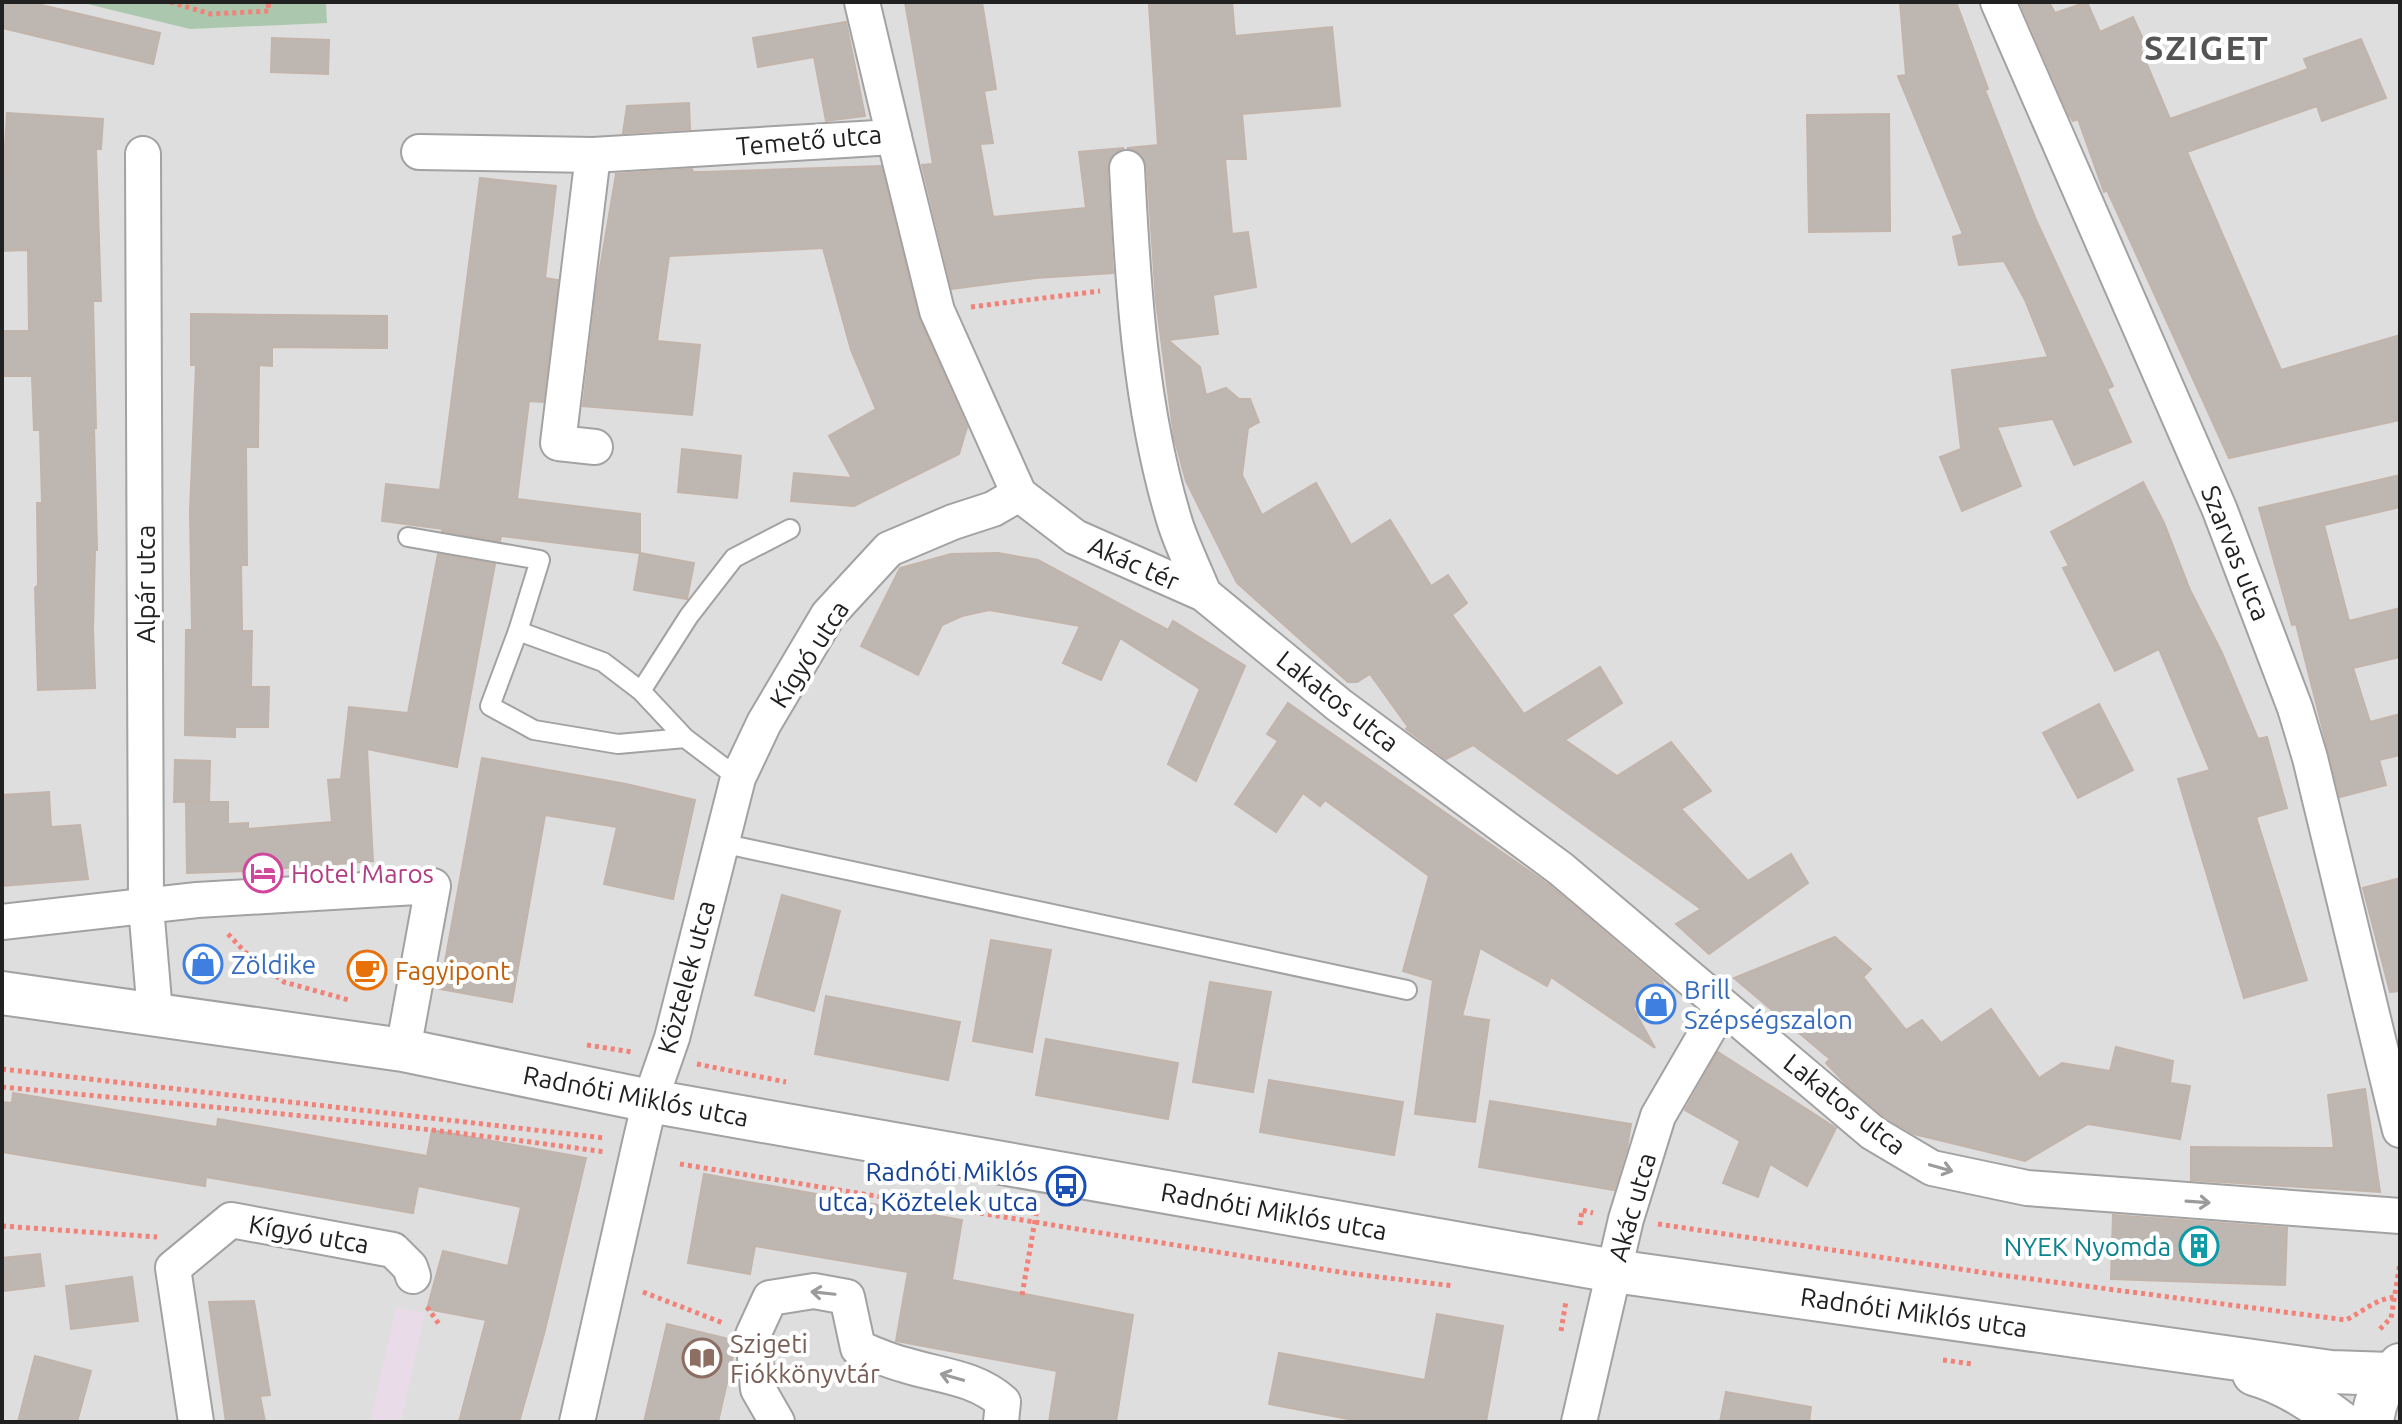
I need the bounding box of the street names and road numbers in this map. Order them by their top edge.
street label: Temető utca [735,119,883,161]
street label: Szarvas utca [2196,481,2276,625]
street label: Alpár utca [131,525,160,643]
street label: Akác tér [1084,530,1184,596]
street label: Kígyó utca [764,595,854,713]
street label: Lakatos utca [1272,645,1404,757]
street label: Köztelek utca [652,897,720,1057]
street label: Lakatos utca [1779,1048,1911,1160]
street label: Radnóti Miklós utca [521,1060,751,1132]
street label: Akác utca [1603,1149,1661,1265]
street label: Radnóti Miklós utca [1159,1177,1389,1245]
street label: Kígyó utca [247,1209,371,1259]
street label: Radnóti Miklós utca [1799,1282,2029,1342]

